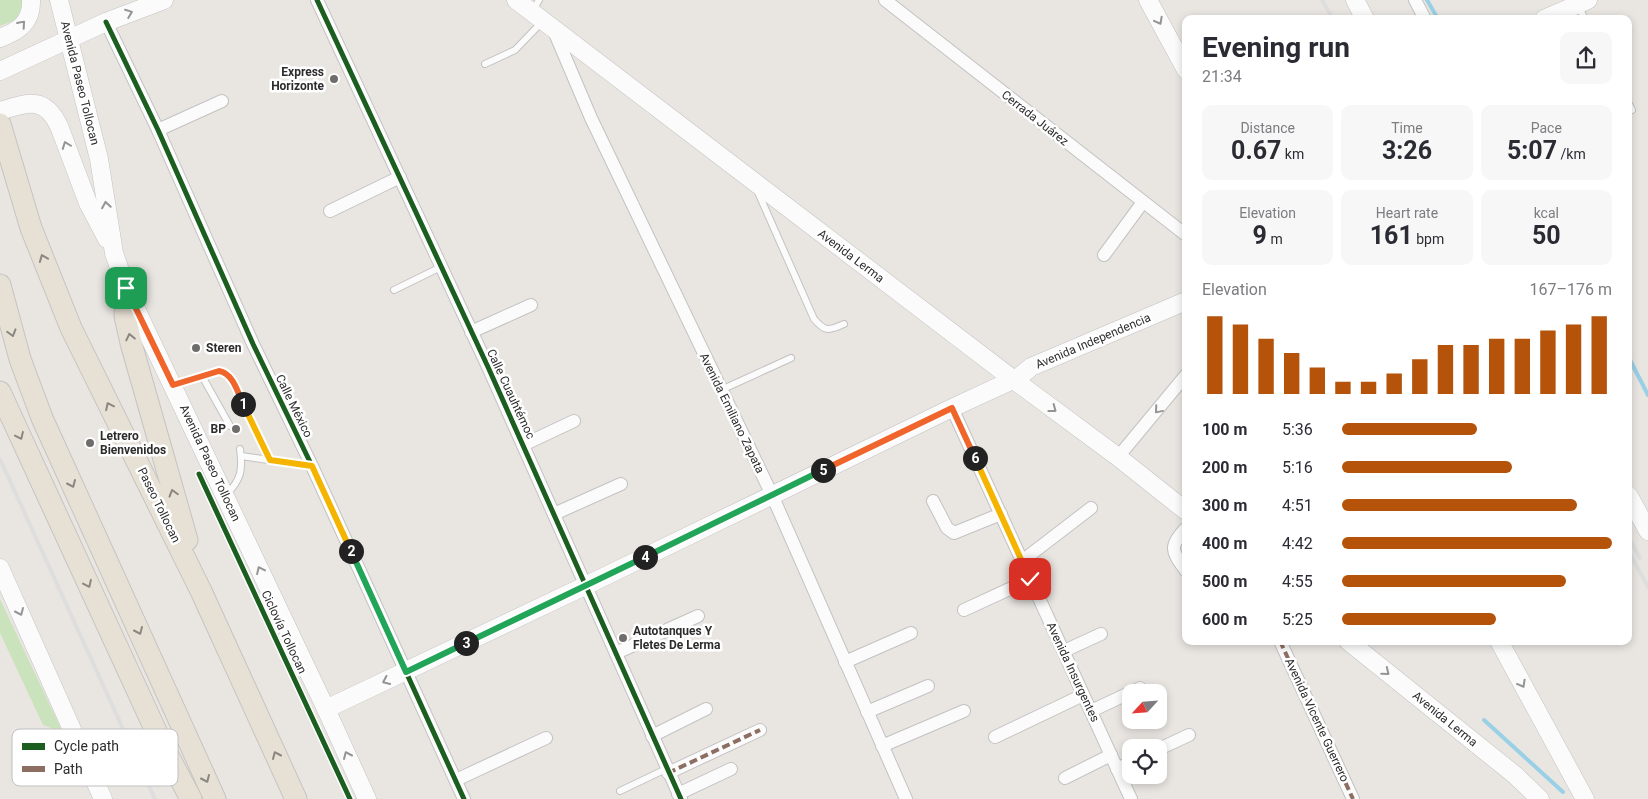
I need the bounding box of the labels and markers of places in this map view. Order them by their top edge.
place label: Express Horizonte [271,65,325,93]
marker: Express Horizonte [328,73,340,85]
pin [105,267,147,309]
place label: Steren [206,341,242,355]
marker: Steren [190,342,202,354]
pin: 1 [230,392,256,416]
place label: BP [211,422,226,436]
marker: BP [230,423,242,435]
place label: Letrero Bienvenidos [100,429,166,457]
marker: Letrero Bienvenidos [84,437,96,449]
pin: 6 [962,446,988,470]
pin: 5 [810,458,836,482]
pin: 2 [338,538,364,564]
pin: 4 [632,544,658,570]
pin [1009,558,1051,600]
place label: Autotanques Y Fletes De Lerma [633,624,721,652]
pin: 3 [454,630,478,656]
marker: Autotanques Y Fletes De Lerma [617,632,629,644]

